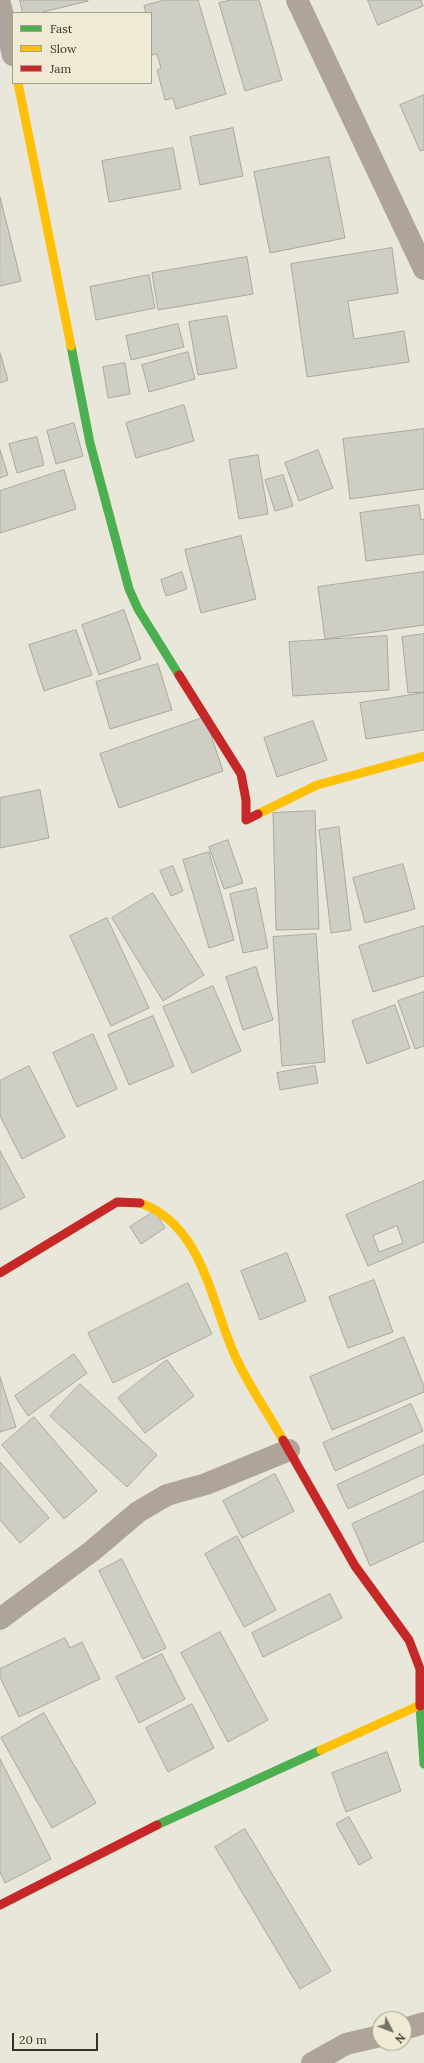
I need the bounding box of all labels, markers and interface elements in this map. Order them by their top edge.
legend [12,12,152,84]
text: Fast [50,21,73,36]
text: Slow [50,41,77,56]
text: Jam [50,61,71,76]
north arrow [372,2011,412,2051]
scale bar [14,2025,100,2051]
text: N [392,2031,408,2046]
text: 20 m [19,2032,47,2047]

